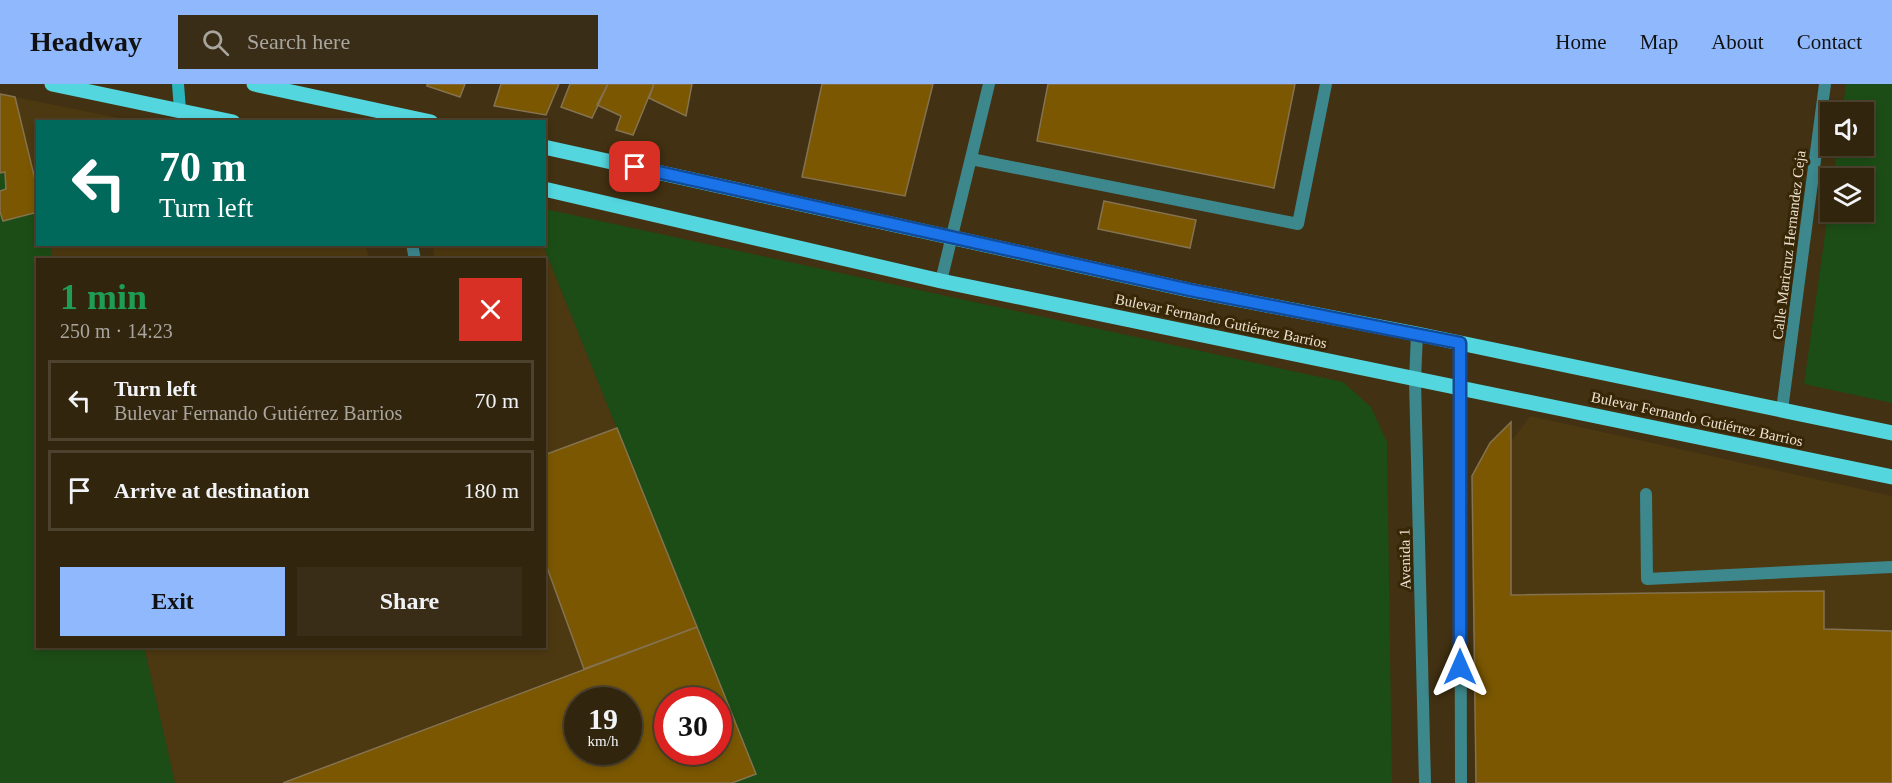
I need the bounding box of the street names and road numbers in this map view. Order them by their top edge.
street label: Calle Maricruz Hernandez Ceja [1769,149,1809,340]
street label: Bulevar Fernando Gutiérrez Barrios [1114,291,1329,351]
street label: Bulevar Fernando Gutiérrez Barrios [1590,389,1805,449]
street label: Avenida 1 [1396,528,1414,590]

